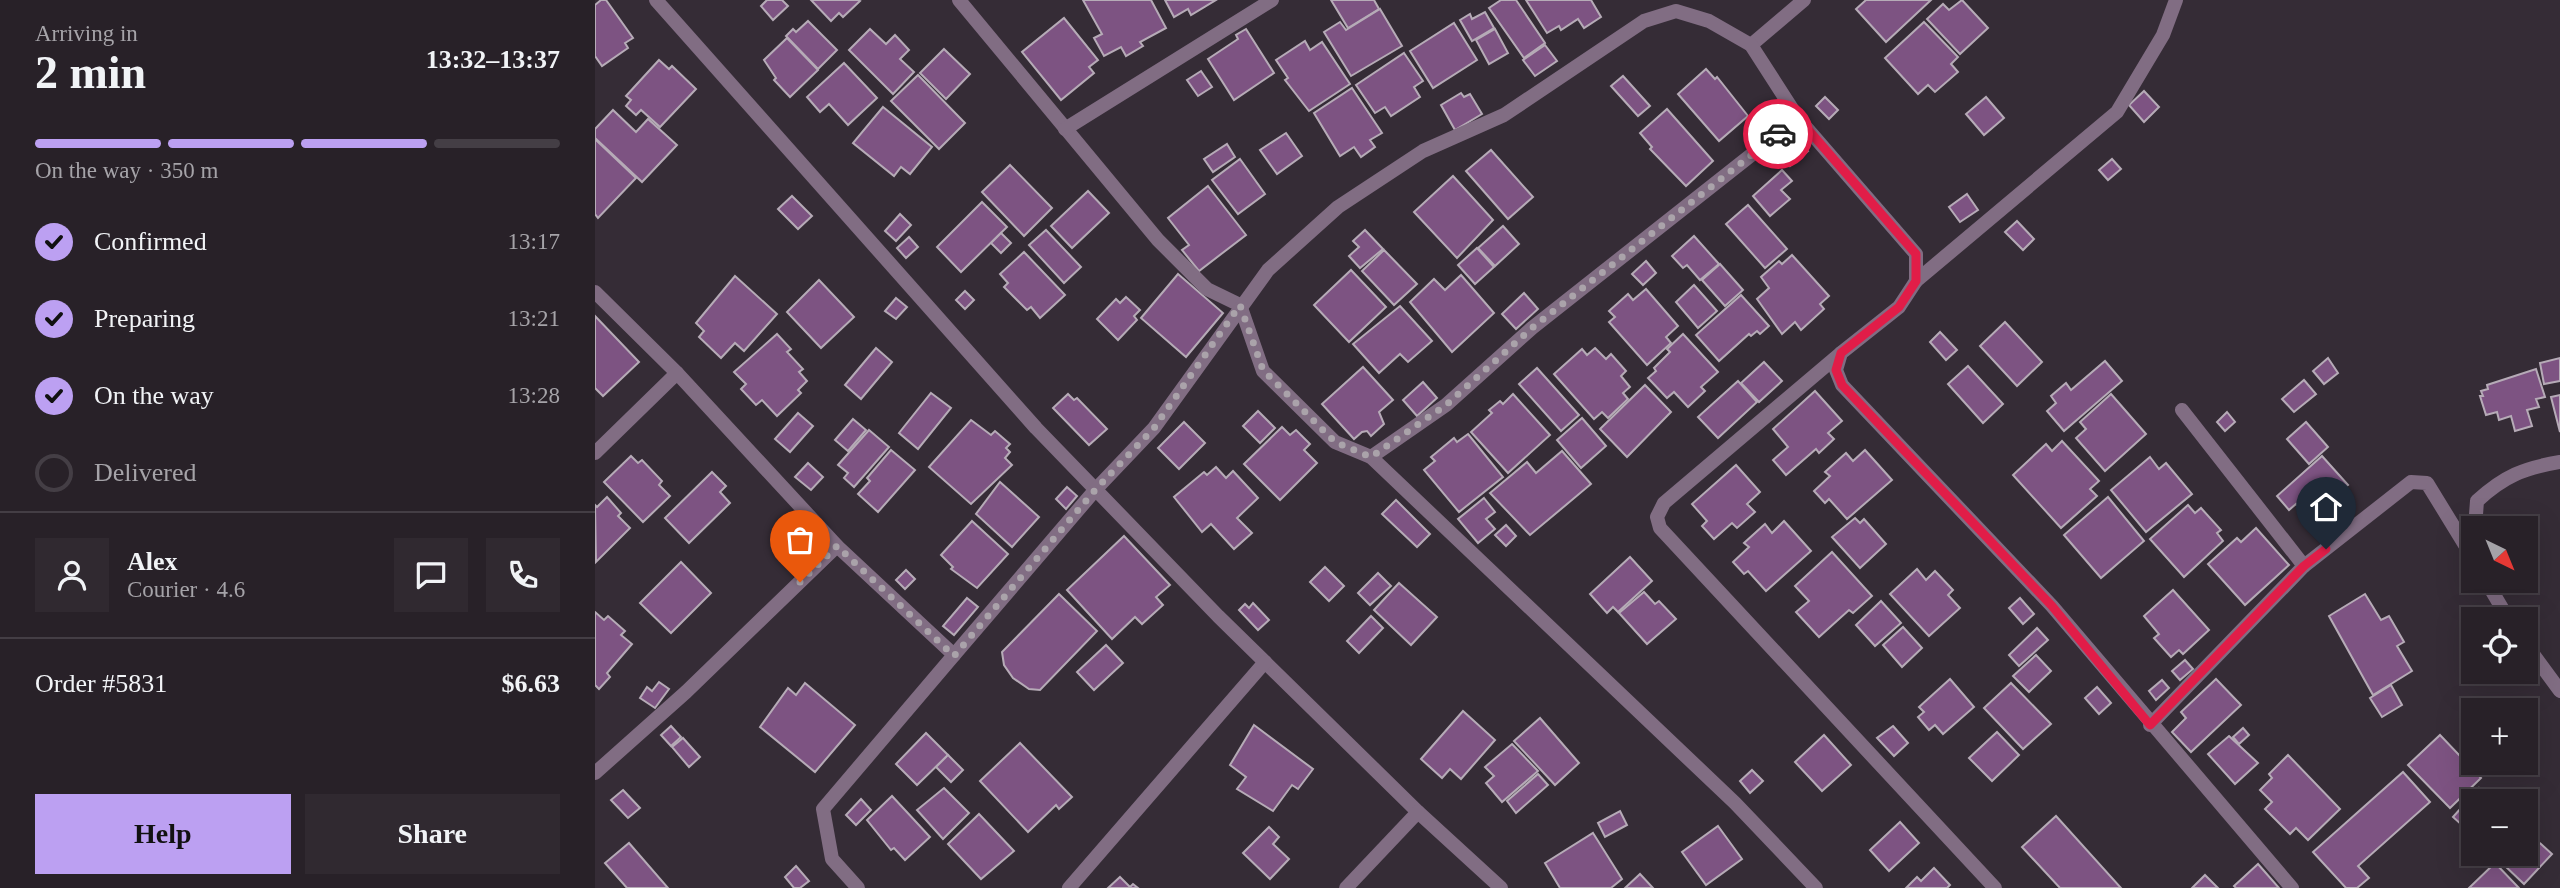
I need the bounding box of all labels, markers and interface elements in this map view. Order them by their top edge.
text: Arriving in [35,21,138,46]
text: 13:32–13:37 [426,45,560,74]
text: 2 min [35,47,146,98]
courier [1743,99,1813,169]
icon: car [1759,115,1797,153]
text: On the way · 350 m [35,158,218,183]
icon: check [35,223,73,261]
text: Confirmed [94,227,207,256]
text: 13:17 [508,229,560,254]
icon: check [35,300,73,338]
text: Preparing [94,304,195,333]
text: 13:21 [508,306,560,331]
icon: check [35,377,73,415]
text: On the way [94,381,214,410]
text: 13:28 [508,383,560,408]
text: Delivered [94,458,197,487]
pin [2296,477,2356,549]
icon: home [2307,488,2345,526]
pin [770,510,830,582]
north arrow [2461,516,2537,593]
map controls [2461,516,2538,866]
icon: bag [781,521,819,559]
button: person [35,538,109,612]
button: chat [394,538,468,612]
button: phone [486,538,560,612]
text: Alex [127,547,178,576]
text: Courier · 4.6 [127,577,245,602]
button: locate [2461,607,2538,684]
text: Order #5831 [35,669,167,698]
text: $6.63 [502,669,560,698]
button: + [2461,698,2538,775]
button: − [2461,789,2538,866]
button: Help [35,794,291,874]
button: Share [305,794,560,874]

